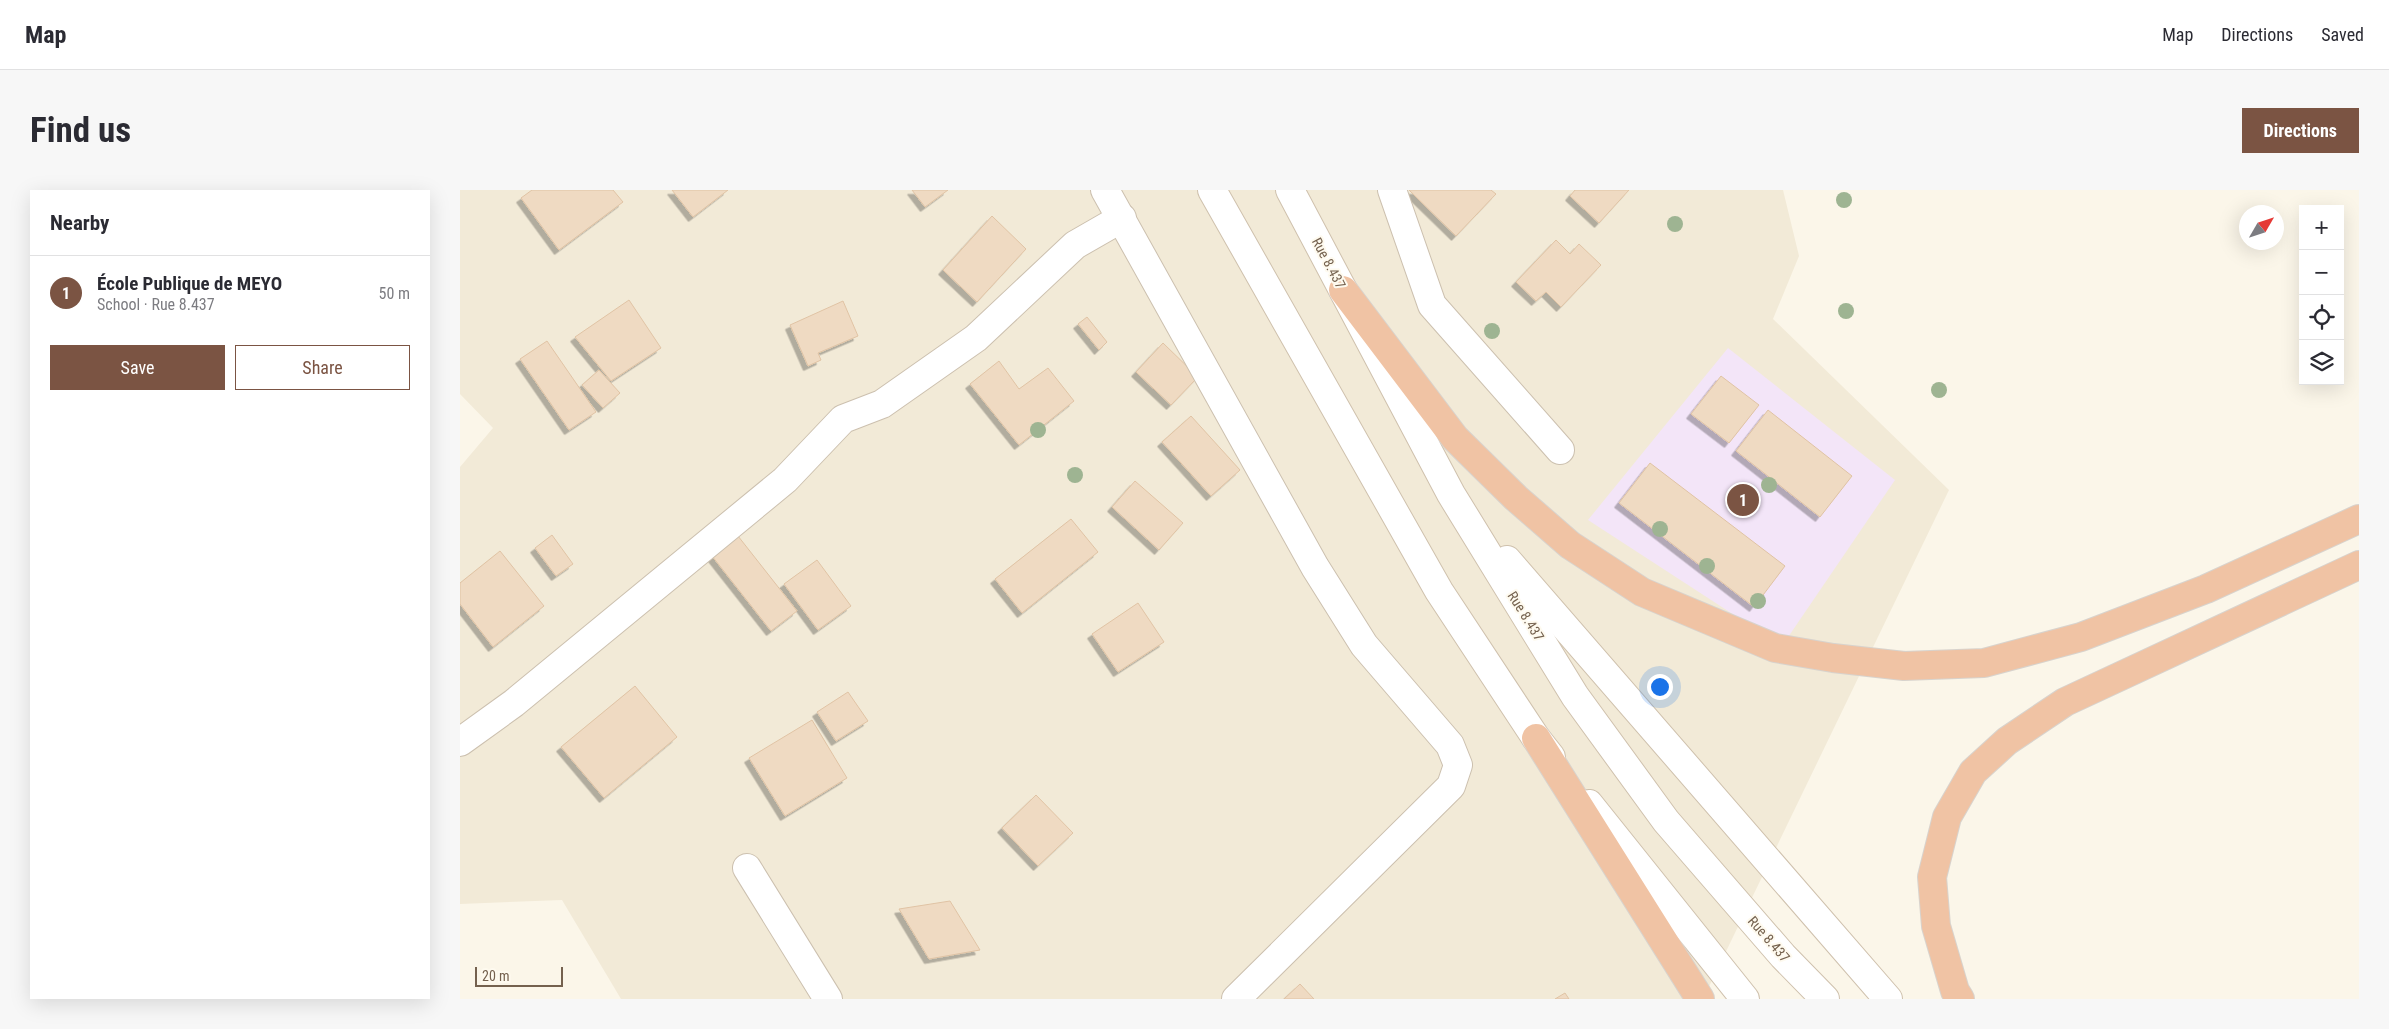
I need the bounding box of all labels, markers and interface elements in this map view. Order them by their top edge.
text: Map [25,21,66,49]
text: Map [2162,24,2193,45]
text: Directions [2221,24,2293,45]
text: Saved [2321,24,2364,45]
button: Directions [2242,108,2359,153]
text: Find us [30,110,131,151]
north arrow [2239,205,2284,250]
map controls [2299,205,2344,385]
button: + [2299,205,2344,250]
text: Nearby [50,211,109,235]
street label: Rue 8.437 [1309,235,1349,291]
button: − [2299,250,2344,295]
text: École Publique de MEYO [97,272,282,295]
text: 1 [62,284,70,303]
text: 50 m [378,284,410,303]
text: School · Rue 8.437 [97,295,215,314]
button: locate [2299,295,2344,340]
button: layers [2299,340,2344,385]
button: Save [50,345,225,390]
button: Share [235,345,410,390]
pin: 1 [1727,481,1759,519]
street label: Rue 8.437 [1505,588,1547,644]
your location [1647,674,1673,700]
street label: Rue 8.437 [1745,913,1793,965]
scale bar [475,964,562,987]
text: 20 m [482,968,510,984]

